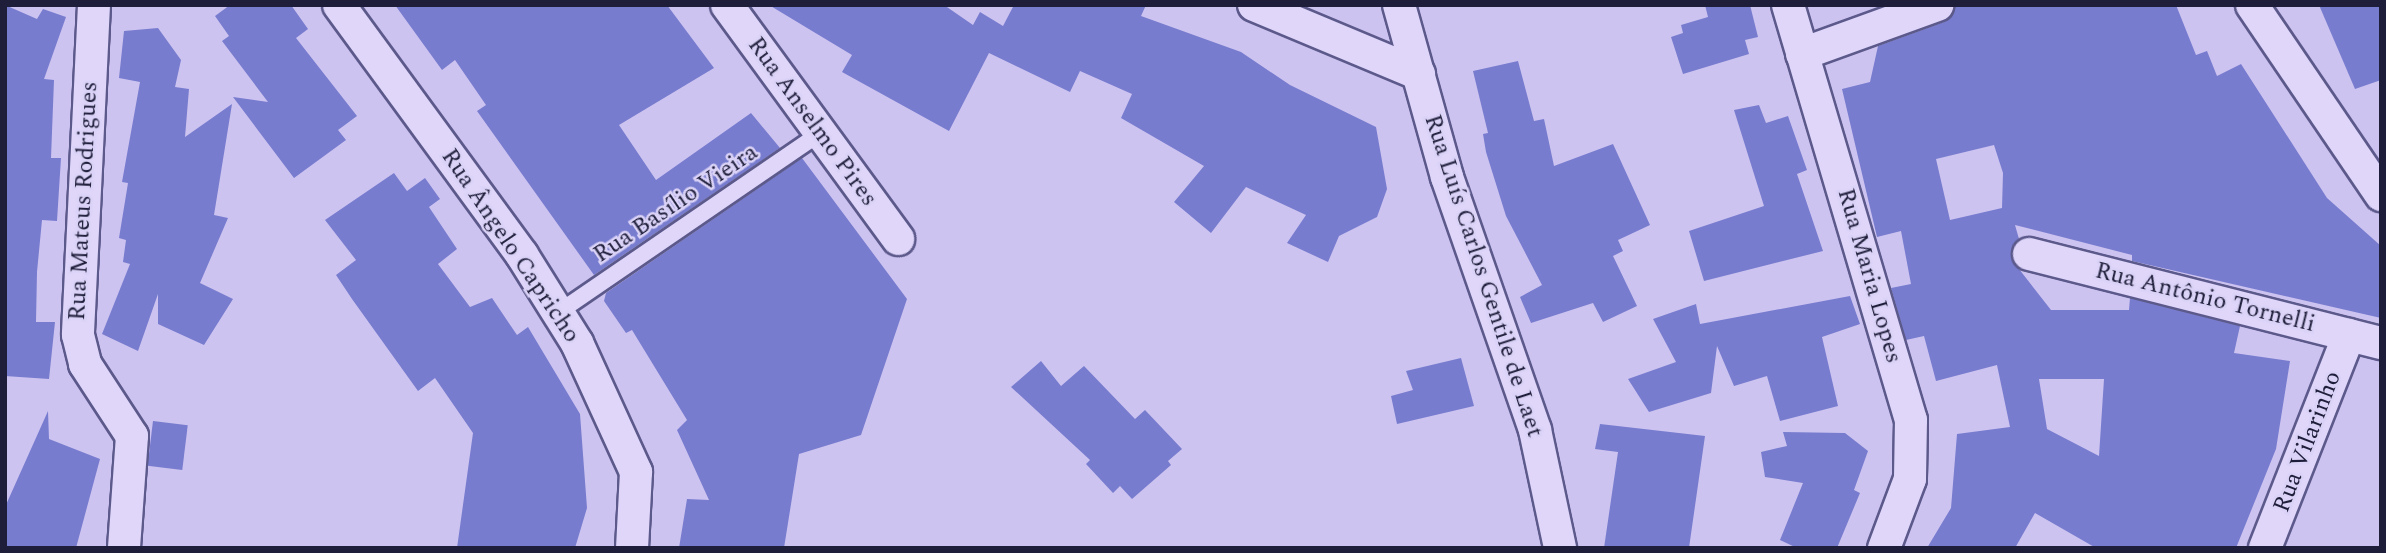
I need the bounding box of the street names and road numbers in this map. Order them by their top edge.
street label: Rua Anselmo Pires [741,32,883,212]
street label: Rua Mateus Rodrigues [63,81,105,321]
street label: Rua Luís Carlos Gentile de Laet [1417,111,1549,441]
street label: Rua Basílio Vieira [588,138,764,270]
street label: Rua Ângelo Capricho [434,144,586,348]
street label: Rua Maria Lopes [1830,185,1908,367]
street label: Rua Antônio Tornelli [2092,257,2318,339]
street label: Rua Vilarinho [2268,367,2348,517]

